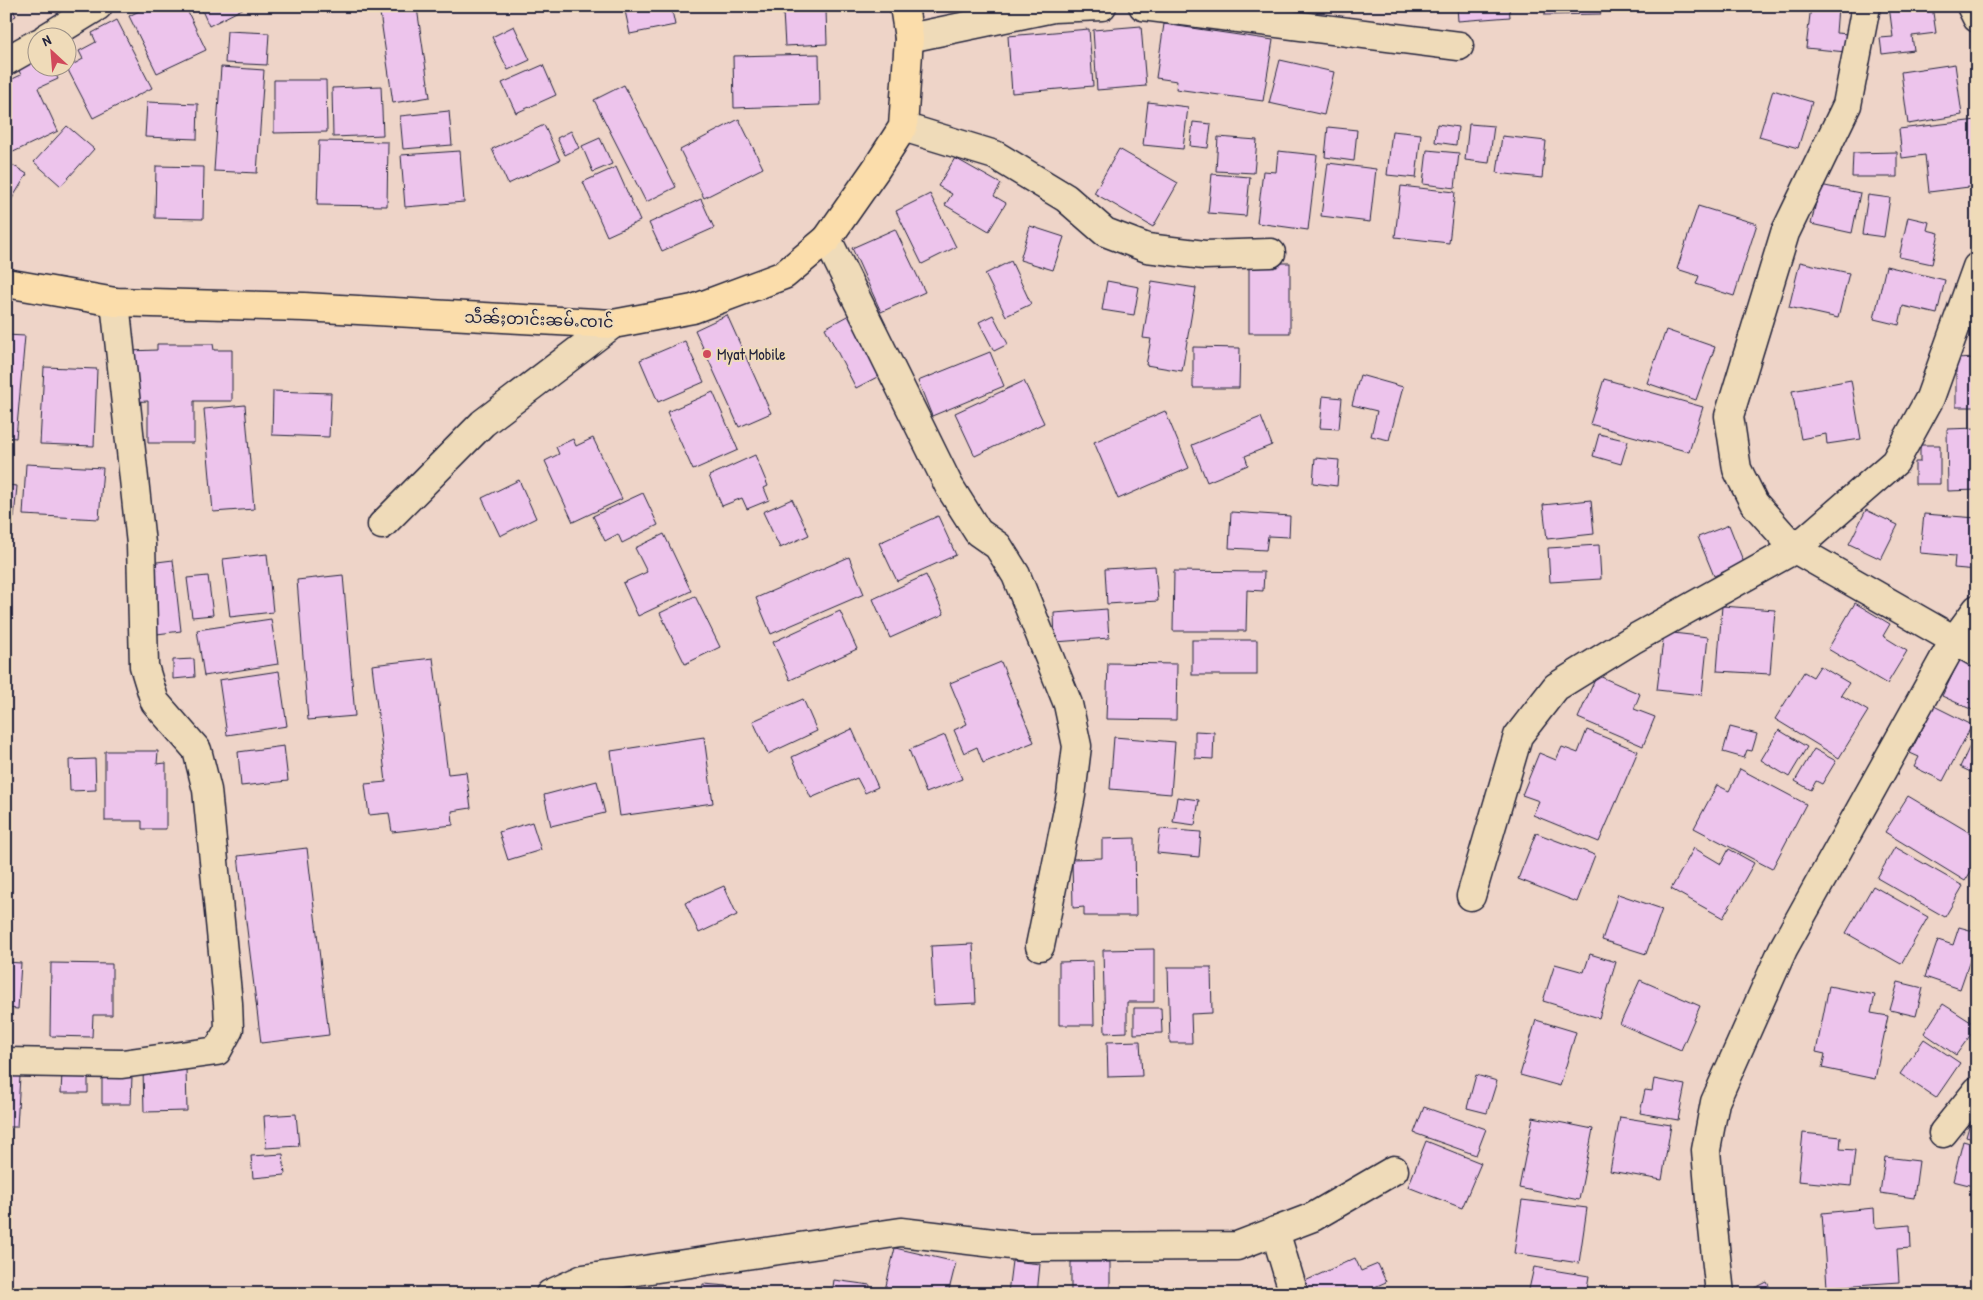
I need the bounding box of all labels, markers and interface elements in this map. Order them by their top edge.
north arrow [28,28,78,78]
text: N [39,29,54,50]
street label: သဵၼ်ႈတၢင်းၼမ်ႉၸၢင် [464,305,614,333]
place label: Myat Mobile [717,343,786,365]
marker: Myat Mobile [701,348,713,360]

